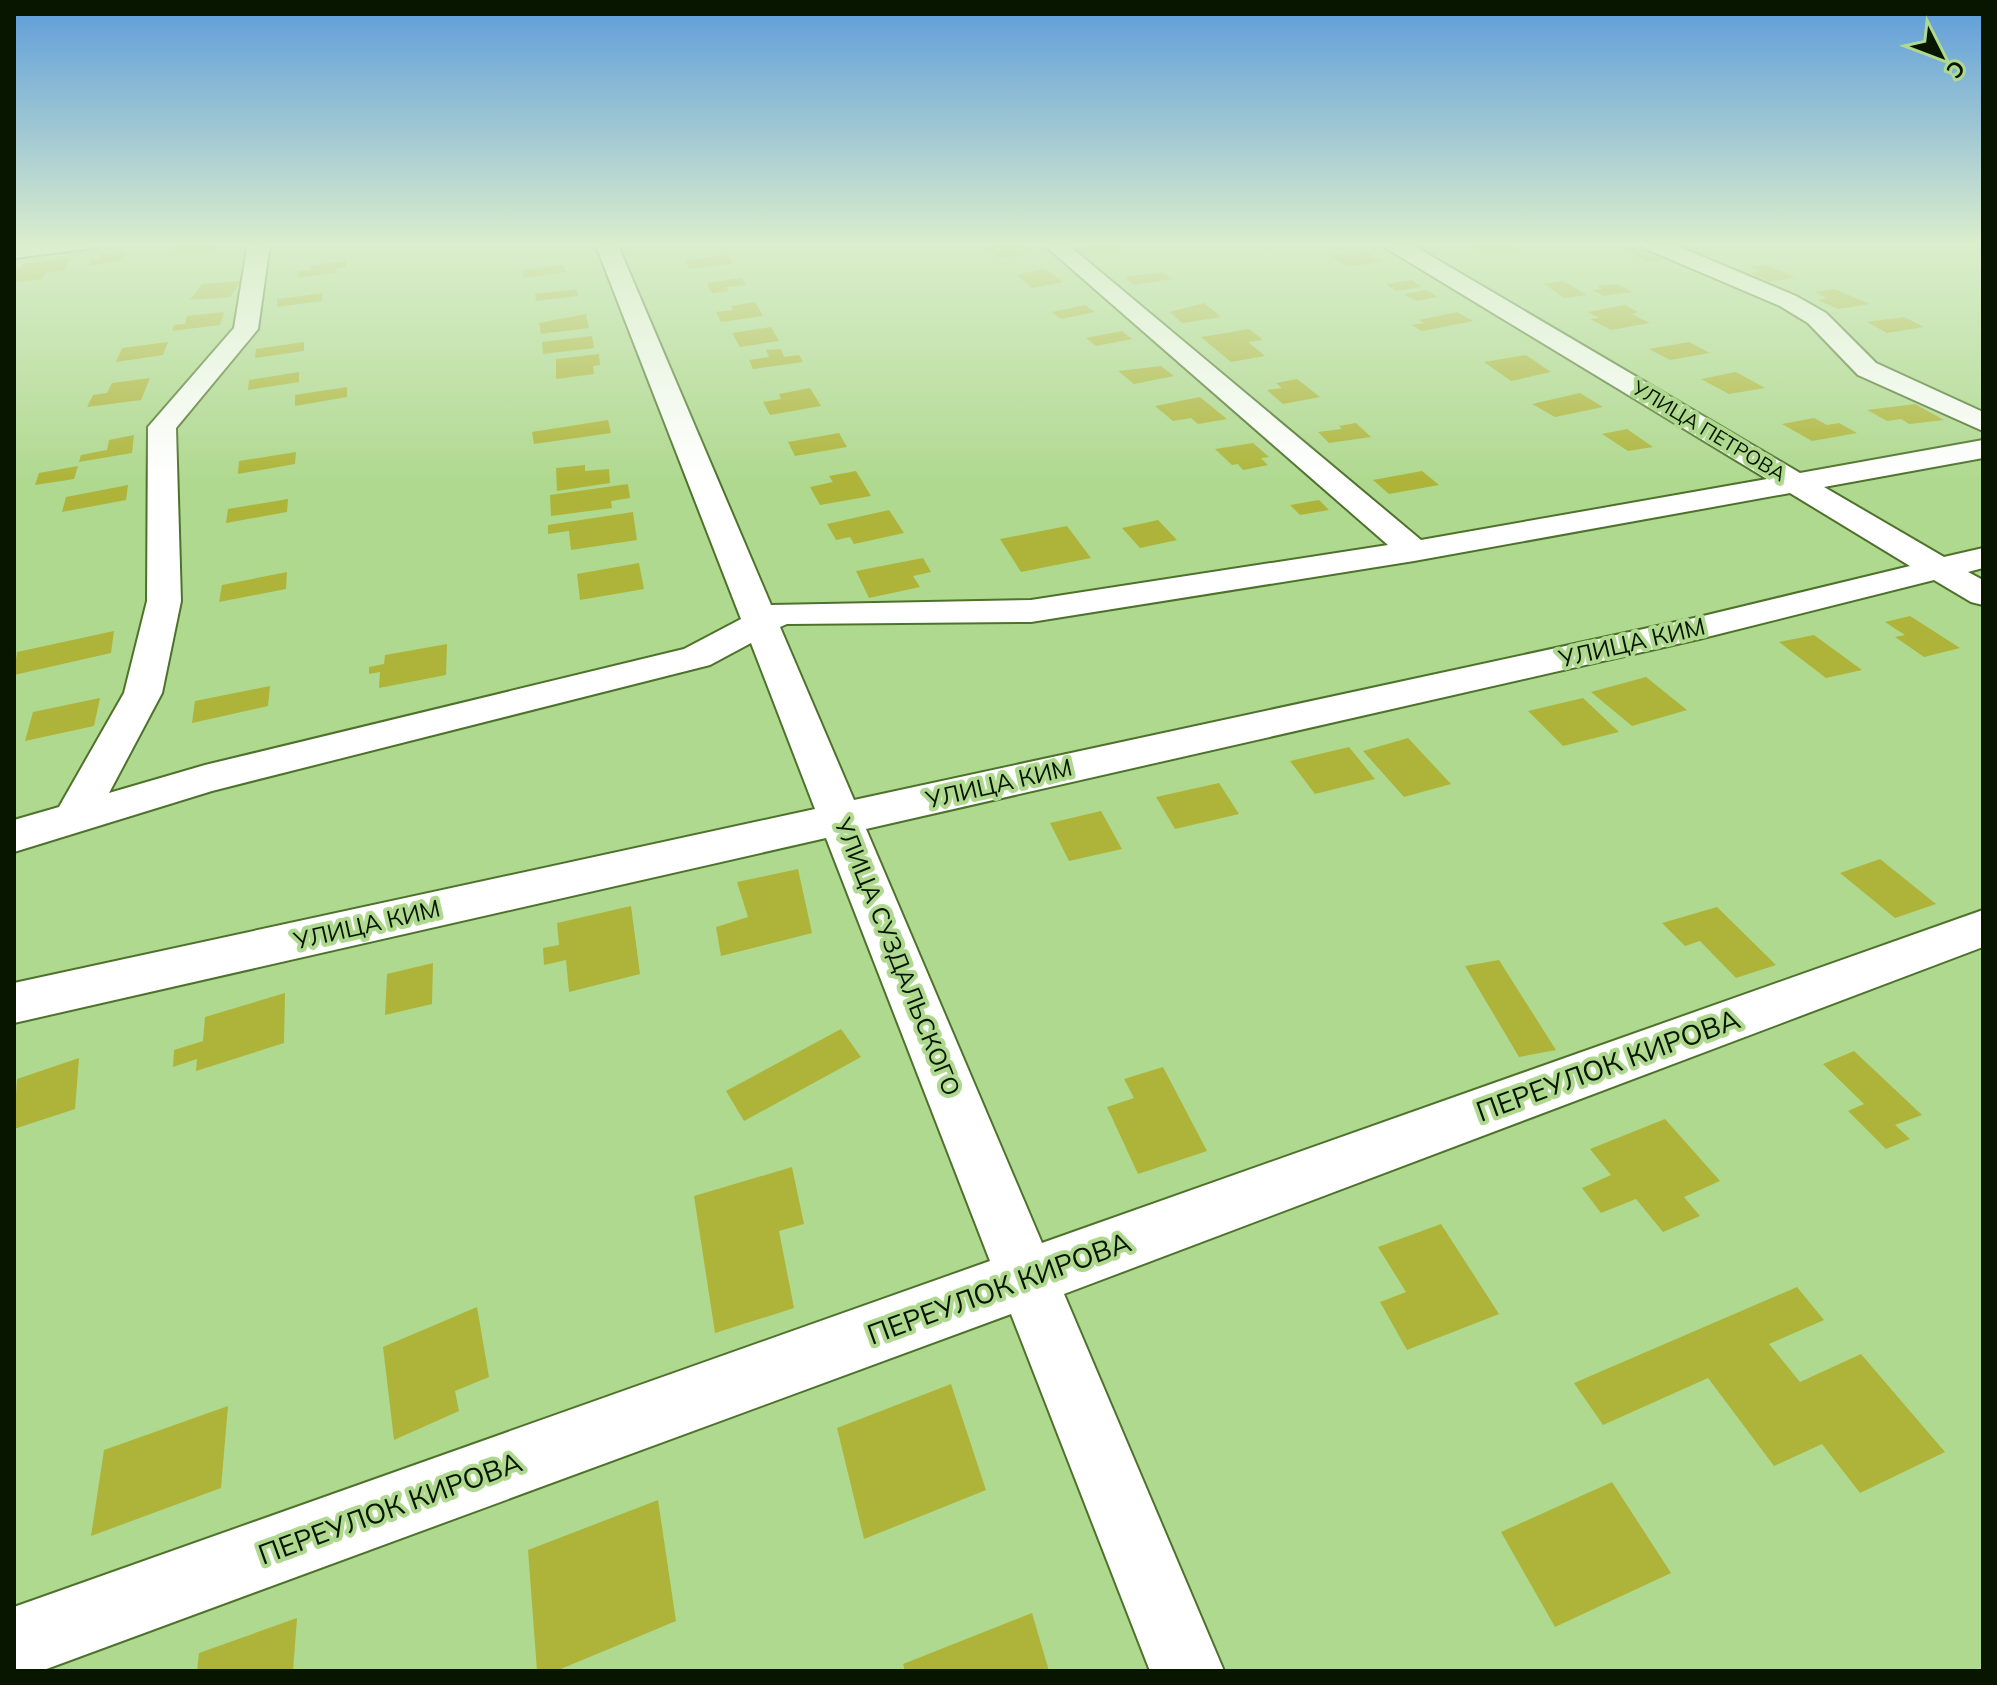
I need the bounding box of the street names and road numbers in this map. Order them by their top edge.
street label: УЛИЦА ПЕТРОВА [1627,374,1791,486]
street label: УЛИЦА КИМ [1555,611,1708,674]
street label: УЛИЦА КИМ [922,752,1075,815]
street label: УЛИЦА СУЗДАЛЬСКОГО [828,812,967,1100]
street label: УЛИЦА КИМ [290,893,443,956]
street label: ПЕРЕУЛОК КИРОВА [1471,1000,1745,1129]
street label: ПЕРЕУЛОК КИРОВА [862,1223,1136,1352]
street label: ПЕРЕУЛОК КИРОВА [253,1443,527,1572]

